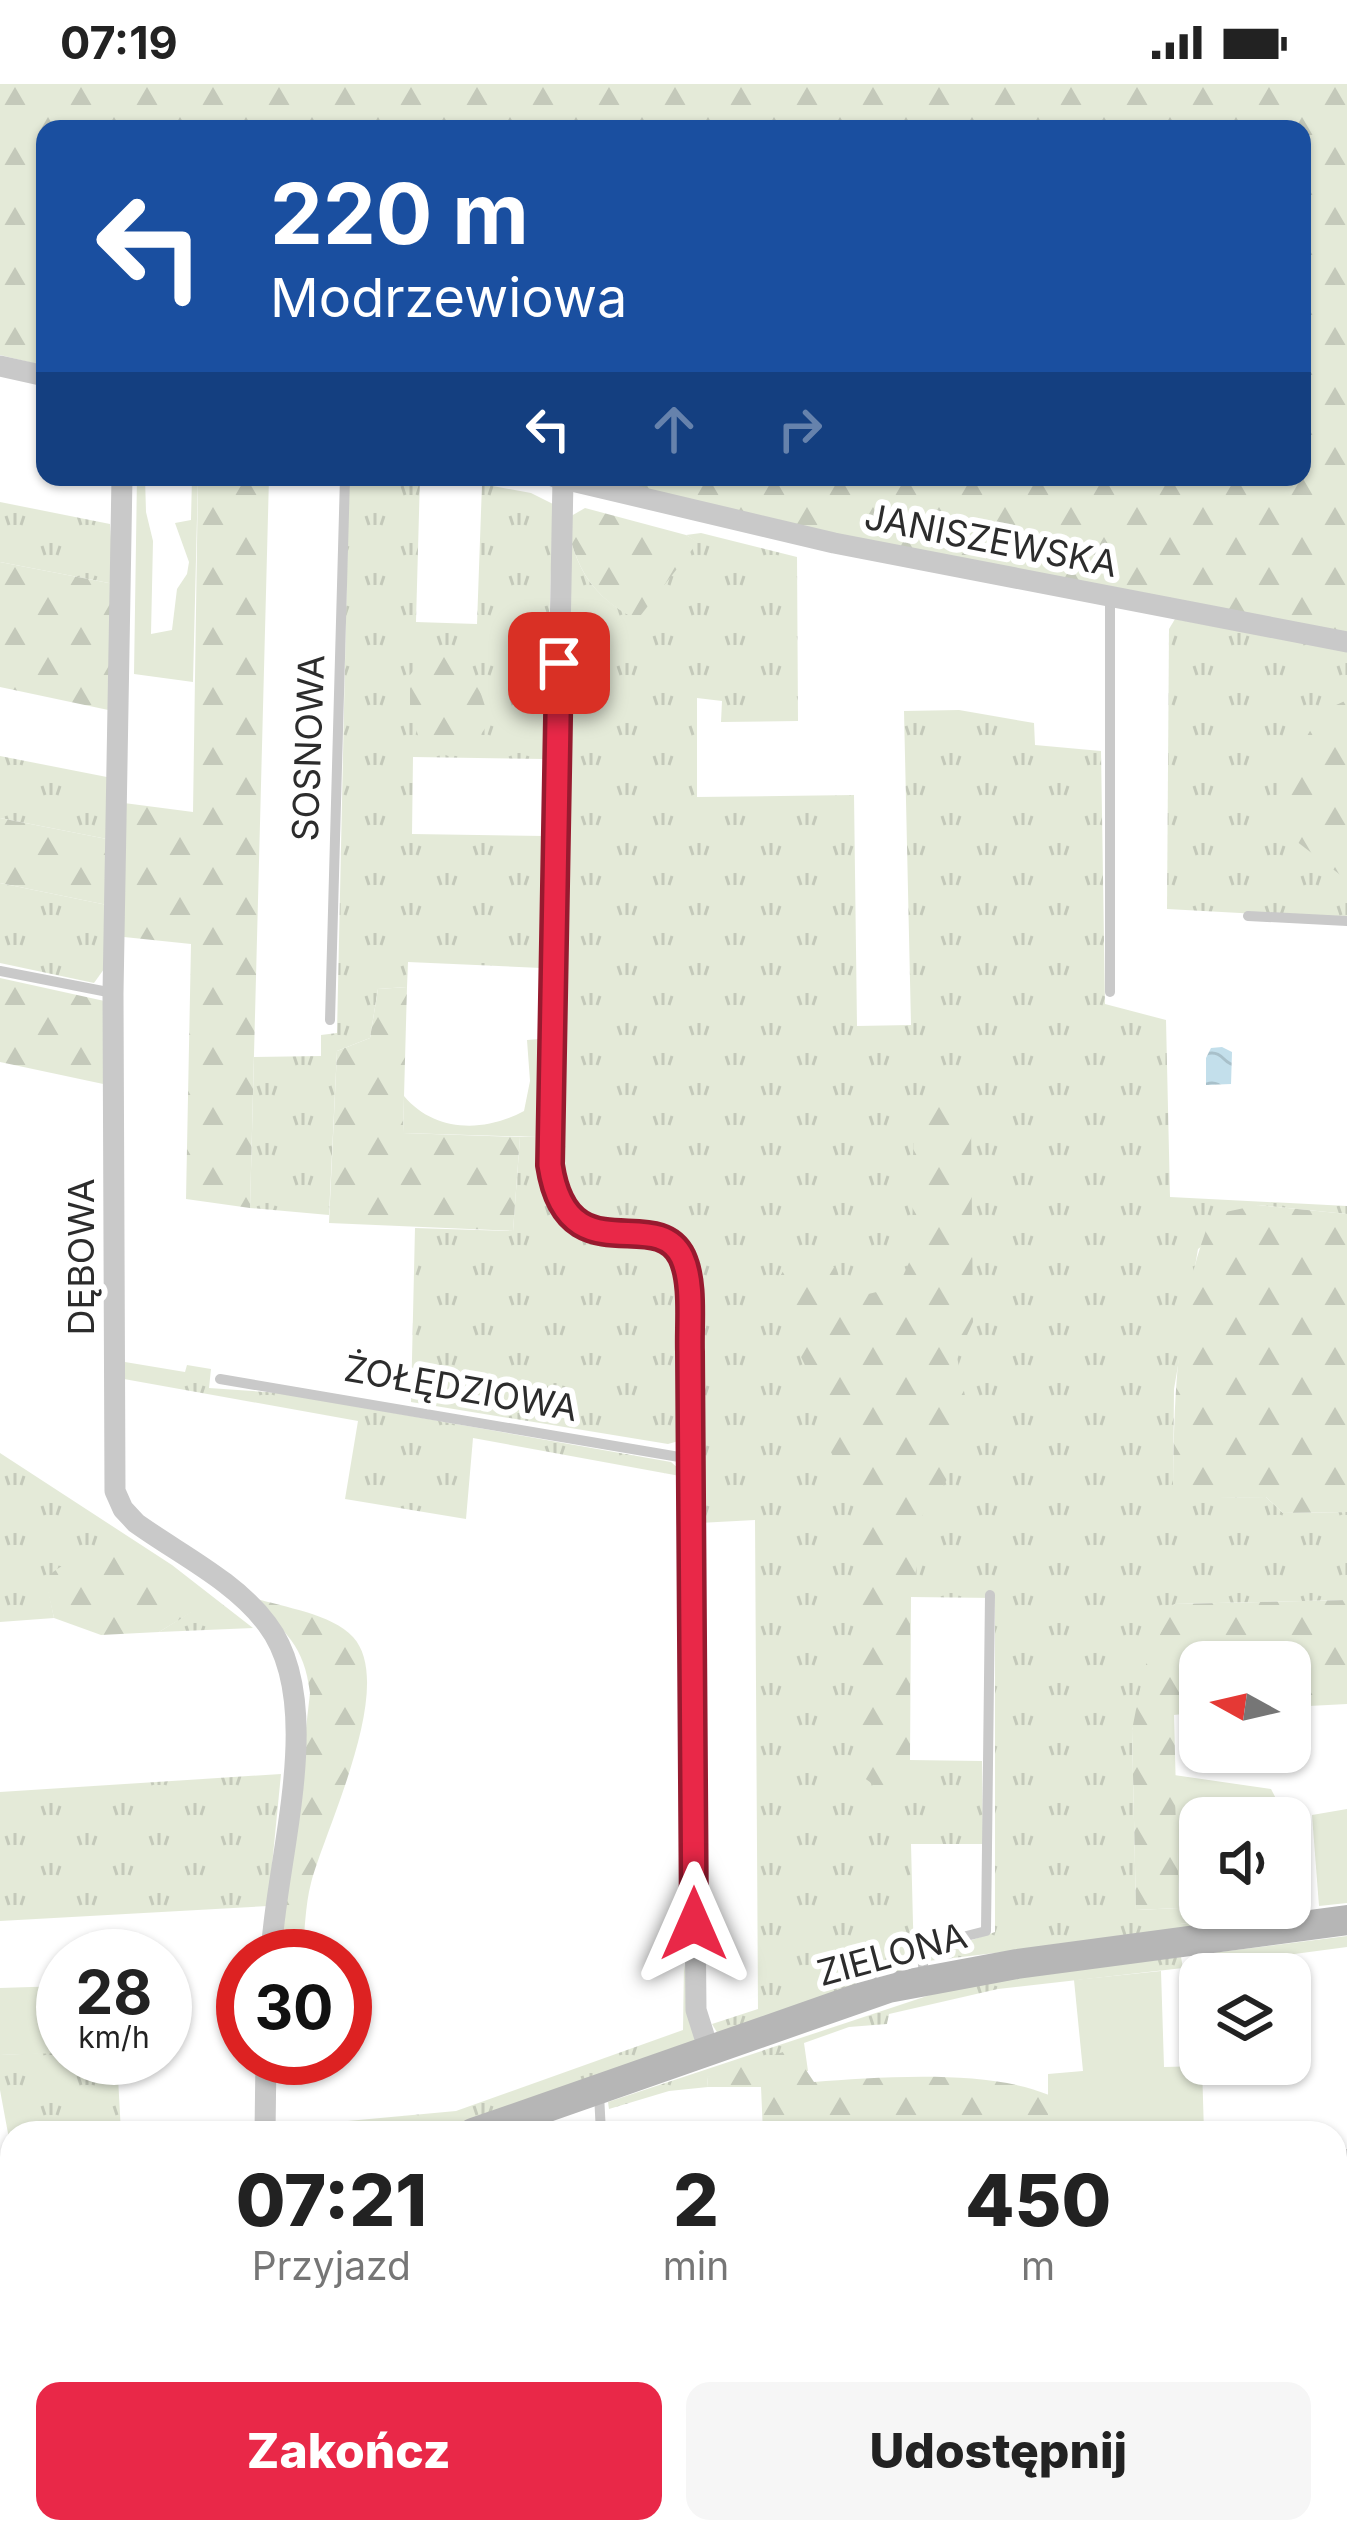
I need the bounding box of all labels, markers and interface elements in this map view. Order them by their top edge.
text: 07:19 [60,15,178,70]
text: 220 m [270,163,529,264]
icon: left [72,168,228,324]
text: Modrzewiowa [270,265,627,330]
icon: left [515,396,581,462]
icon: ahead [641,396,707,462]
icon: right [767,396,833,462]
street label: JANISZEWSKA [861,494,1121,586]
pin [508,612,610,714]
icon: arrive [526,630,592,696]
street label: SOSNOWA [283,654,333,842]
street label: DĘBOWA [59,1179,103,1335]
street label: ŻOŁĘDZIOWA [341,1346,581,1430]
north arrow [1179,1641,1311,1773]
map controls [1179,1641,1311,2085]
button: sound [1179,1797,1311,1929]
position arrow [631,1861,757,1987]
street label: ZIELONA [813,1913,971,1995]
speed limit sign: 30 [216,1929,372,2085]
button: layers [1179,1953,1311,2085]
text: 28 [76,1956,152,2028]
text: km/h [78,2019,150,2055]
text: 07:21 [236,2156,427,2243]
text: 2 [673,2156,719,2243]
text: 450 [965,2156,1111,2243]
text: Przyjazd [252,2242,411,2289]
text: min [663,2242,729,2289]
text: m [1021,2242,1055,2289]
button: Zakończ [36,2382,662,2520]
button: Udostępnij [686,2382,1311,2520]

